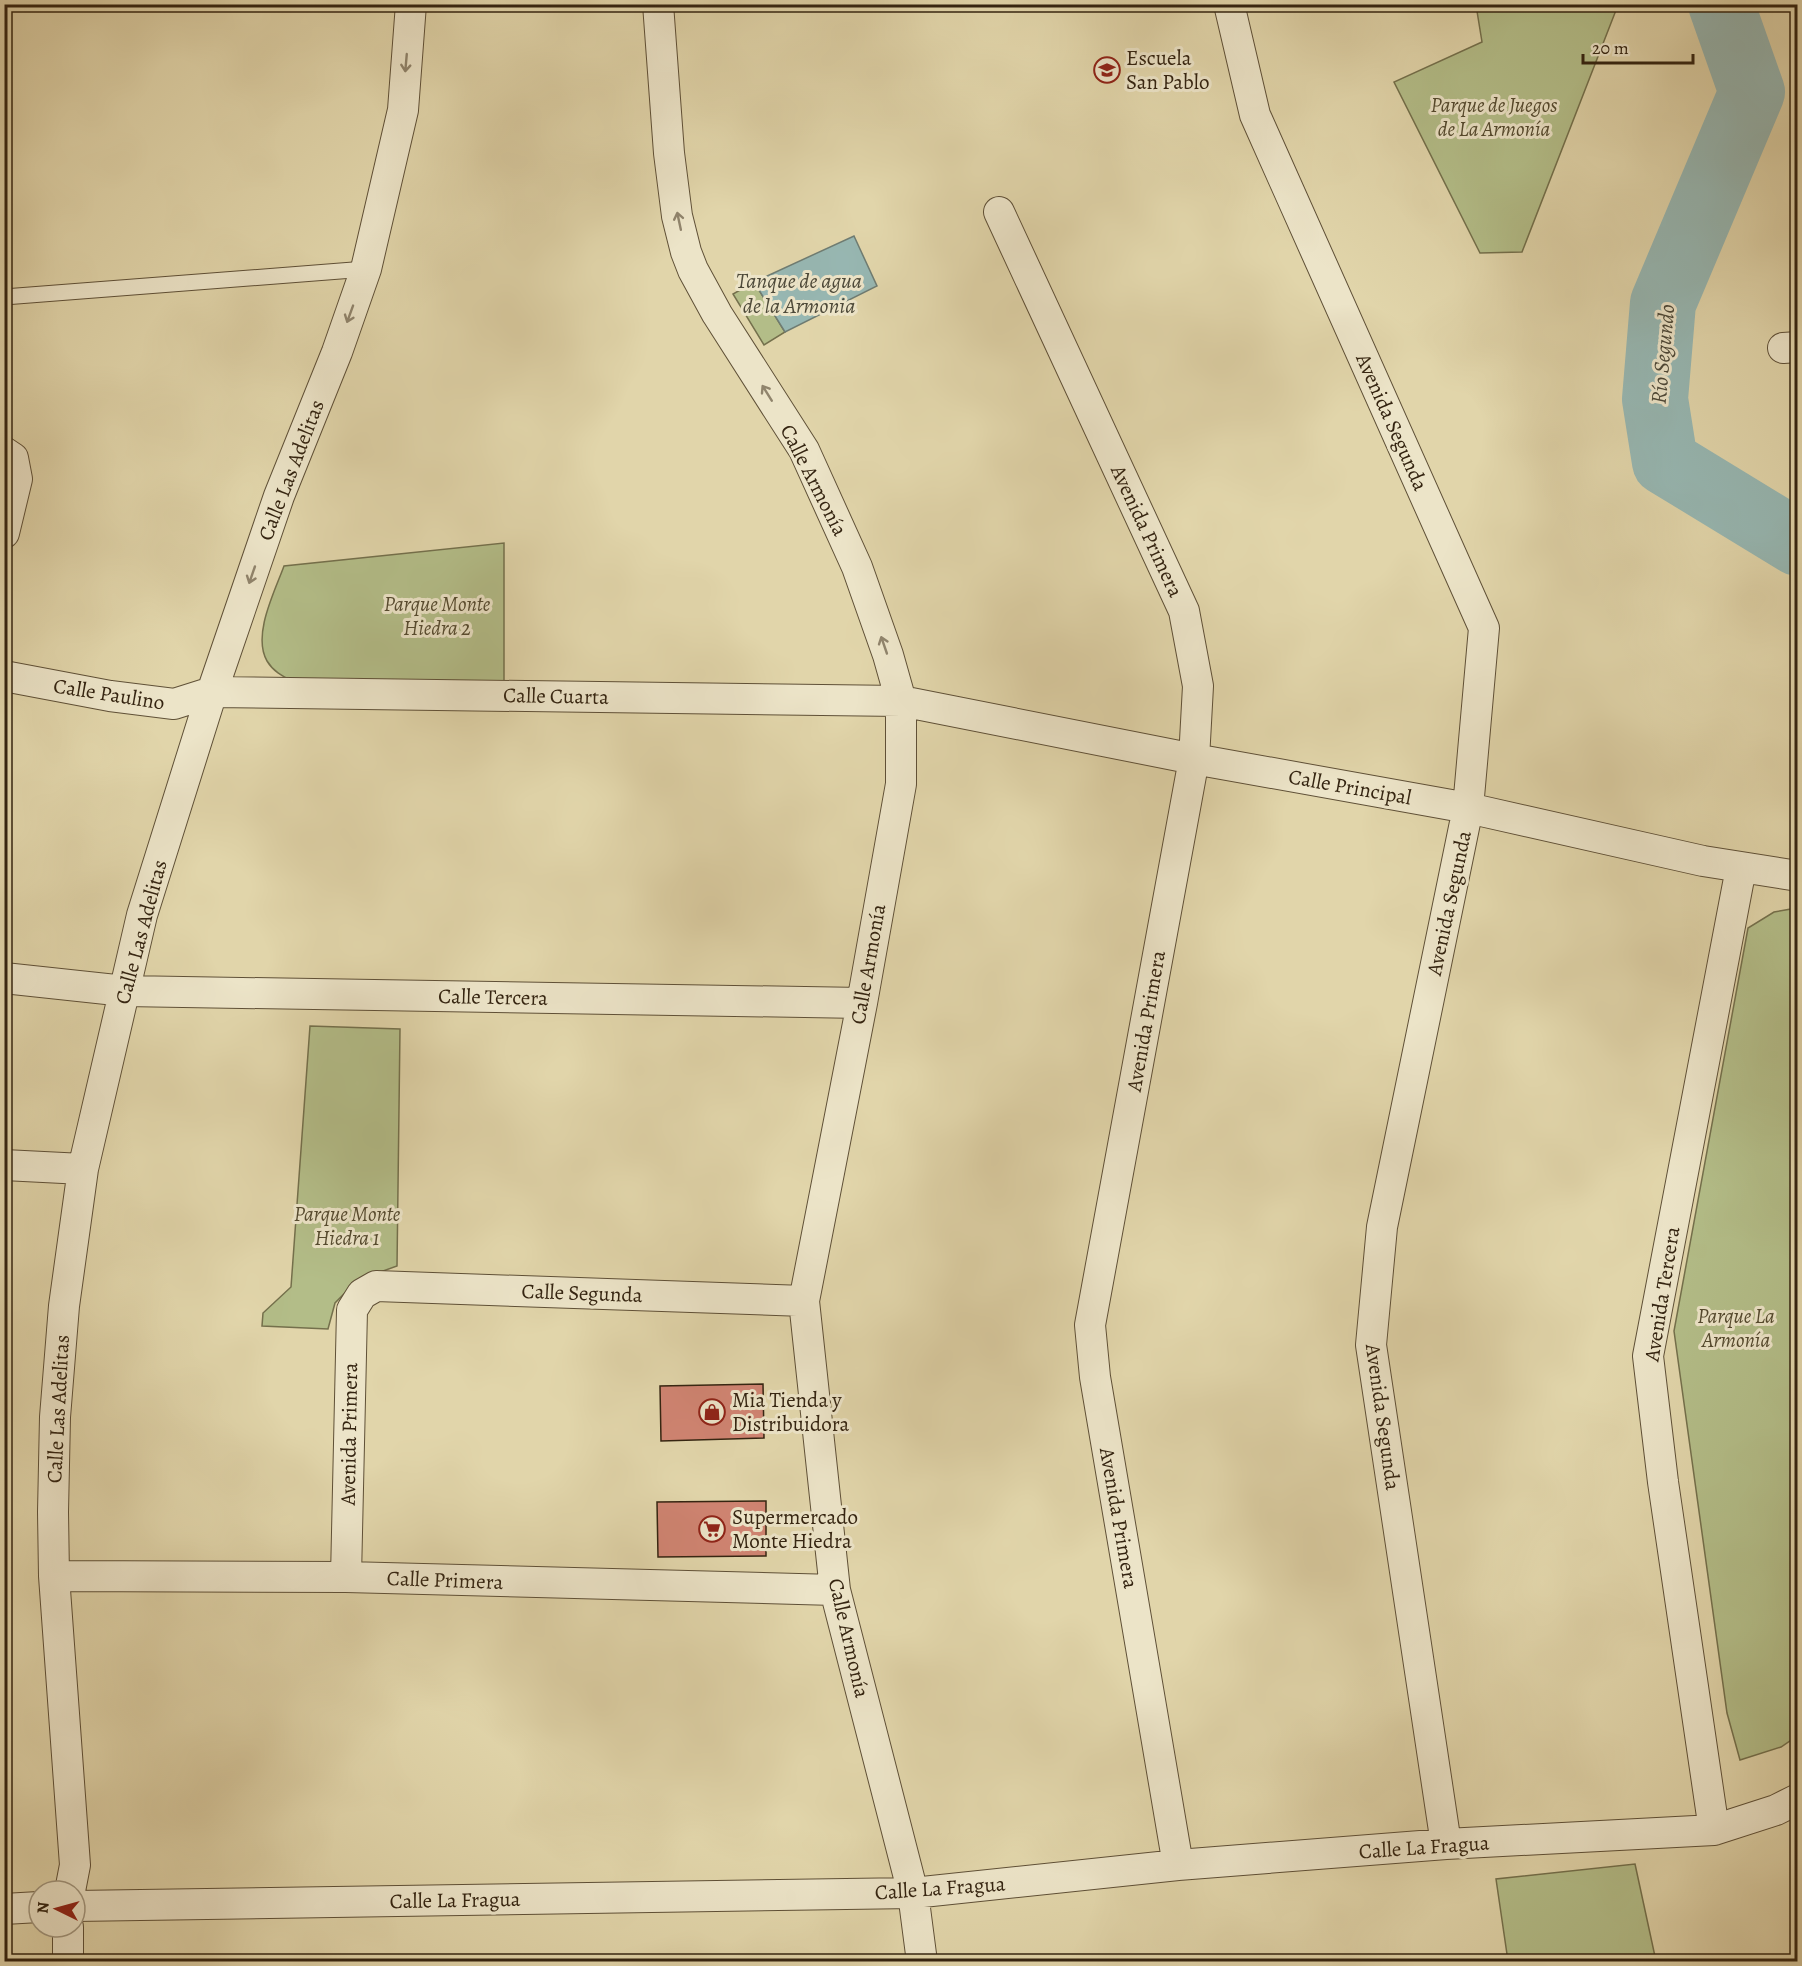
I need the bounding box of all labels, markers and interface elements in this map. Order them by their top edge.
scale bar [1583,27,1692,65]
text: 20 m [1592,36,1629,60]
place label: Escuela San Pablo [1126,44,1209,96]
one-way arrow [401,52,412,72]
school or university icon: Escuela San Pablo [1092,55,1122,85]
park label: Parque de Juegos de La Armonía [1431,91,1557,143]
one-way arrow [673,211,684,231]
water label: Tanque de agua de la Armonia [736,266,862,321]
water label: Río Segundo [1644,303,1682,405]
one-way arrow [344,304,355,323]
street label: Avenida Segunda [1349,348,1435,495]
one-way arrow [761,385,773,402]
street label: Calle Las Adelitas [251,396,331,544]
street label: Calle Armonía [774,419,854,541]
street label: Avenida Primera [1104,459,1190,602]
one-way arrow [245,565,256,584]
park label: Parque Monte Hiedra 2 [384,590,491,642]
one-way arrow [878,636,889,655]
street label: Calle Paulino [51,671,167,717]
street label: Calle Cuarta [503,681,609,711]
street label: Calle Principal [1286,762,1414,812]
street label: Avenida Segunda [1420,828,1478,979]
street label: Calle Las Adelitas [108,857,174,1007]
street label: Calle Armonía [844,901,892,1026]
street label: Avenida Primera [1120,948,1172,1095]
street label: Calle Tercera [438,982,548,1012]
park label: Parque Monte Hiedra 1 [294,1200,401,1252]
street label: Avenida Tercera [1637,1224,1686,1364]
street label: Calle Segunda [521,1277,643,1309]
park label: Parque La Armonía [1697,1302,1775,1354]
street label: Calle Las Adelitas [40,1334,76,1484]
street label: Avenida Segunda [1359,1341,1407,1492]
street label: Avenida Primera [334,1362,364,1507]
place label: Mia Tienda y Distribuidora [732,1386,850,1438]
shop icon: Mia Tienda y Distribuidora [697,1397,727,1427]
street label: Avenida Primera [1093,1444,1145,1591]
place label: Supermercado Monte Hiedra [732,1503,858,1555]
supermarket icon: Supermercado Monte Hiedra [697,1514,727,1544]
street label: Calle Primera [386,1564,504,1596]
street label: Calle Armonía [822,1576,876,1701]
street label: Calle La Fragua [1358,1828,1491,1866]
street label: Calle La Fragua [874,1869,1007,1907]
north arrow [27,1879,87,1939]
street label: Calle La Fragua [389,1885,521,1915]
text: N [32,1901,55,1915]

